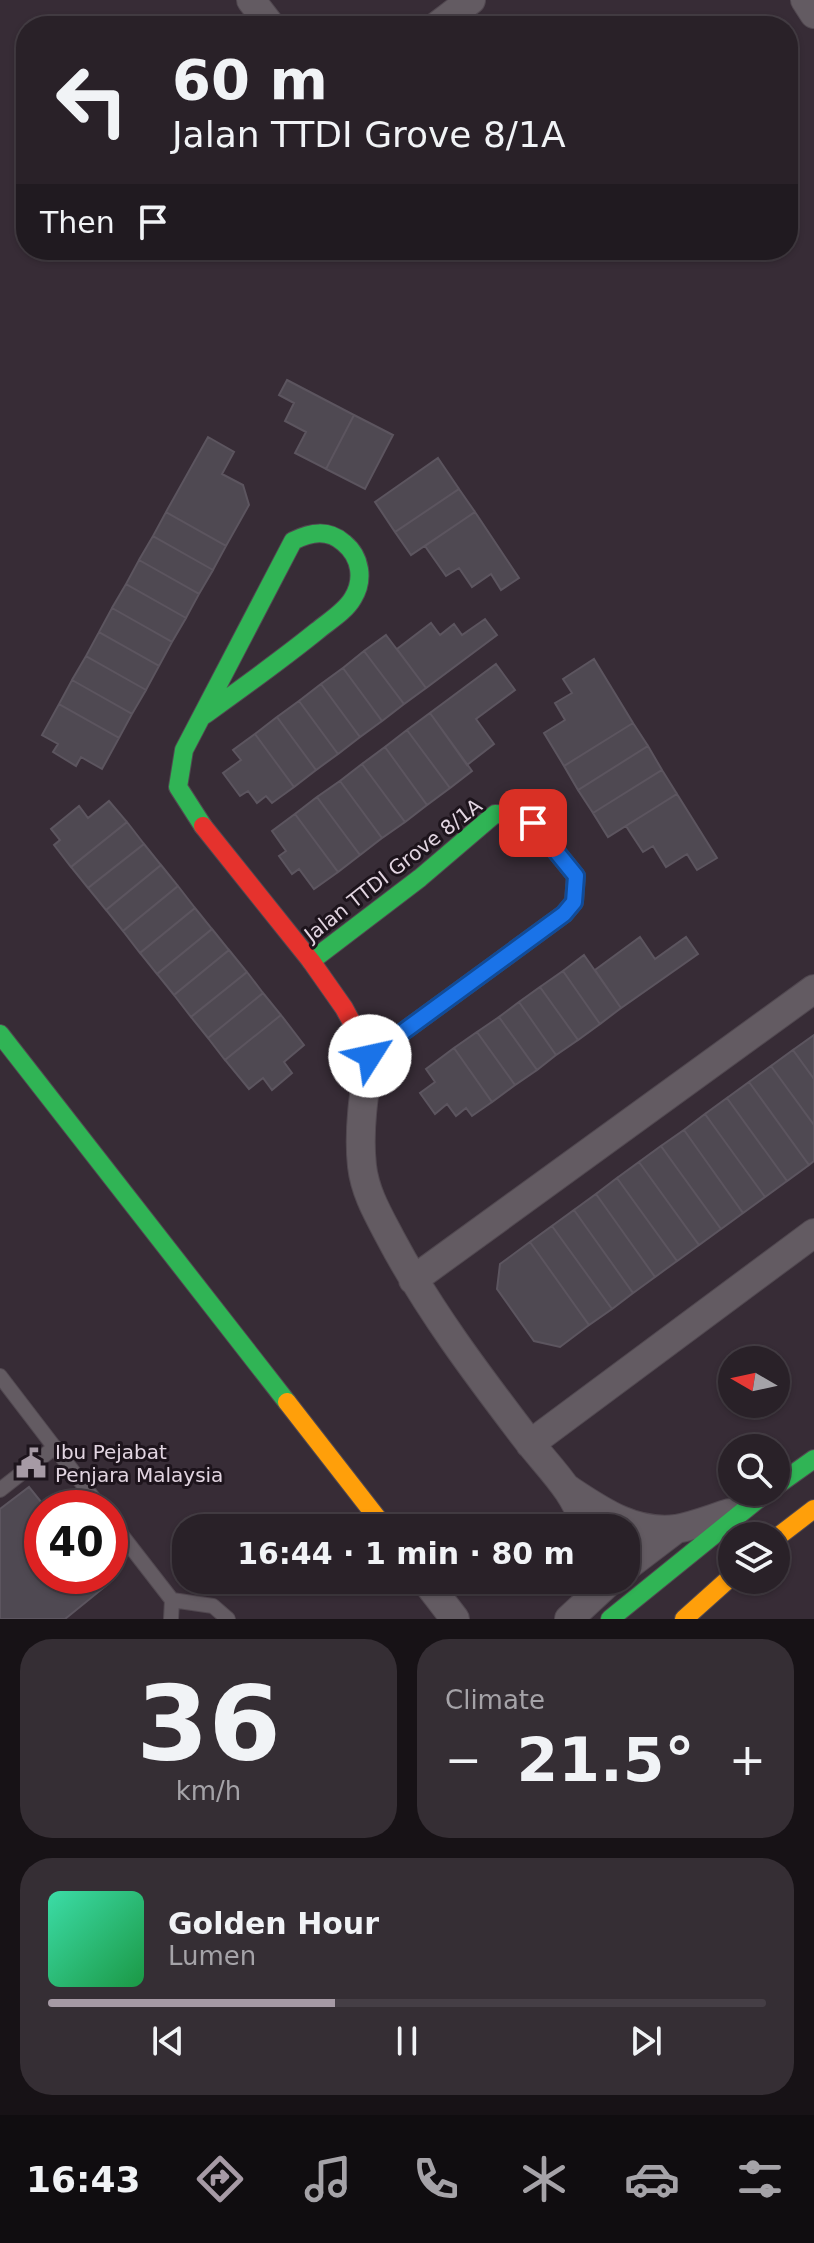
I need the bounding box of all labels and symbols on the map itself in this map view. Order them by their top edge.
pin [499,789,567,857]
street label: Jalan TTDI Grove 8/1A [298,793,487,948]
position arrow [328,1014,412,1098]
north arrow [718,1346,790,1418]
place label: Ibu Pejabat Penjara Malaysia [55,1440,223,1487]
public building icon: Ibu Pejabat Penjara Malaysia [14,1446,48,1480]
speed limit sign: 40 [24,1490,128,1594]

